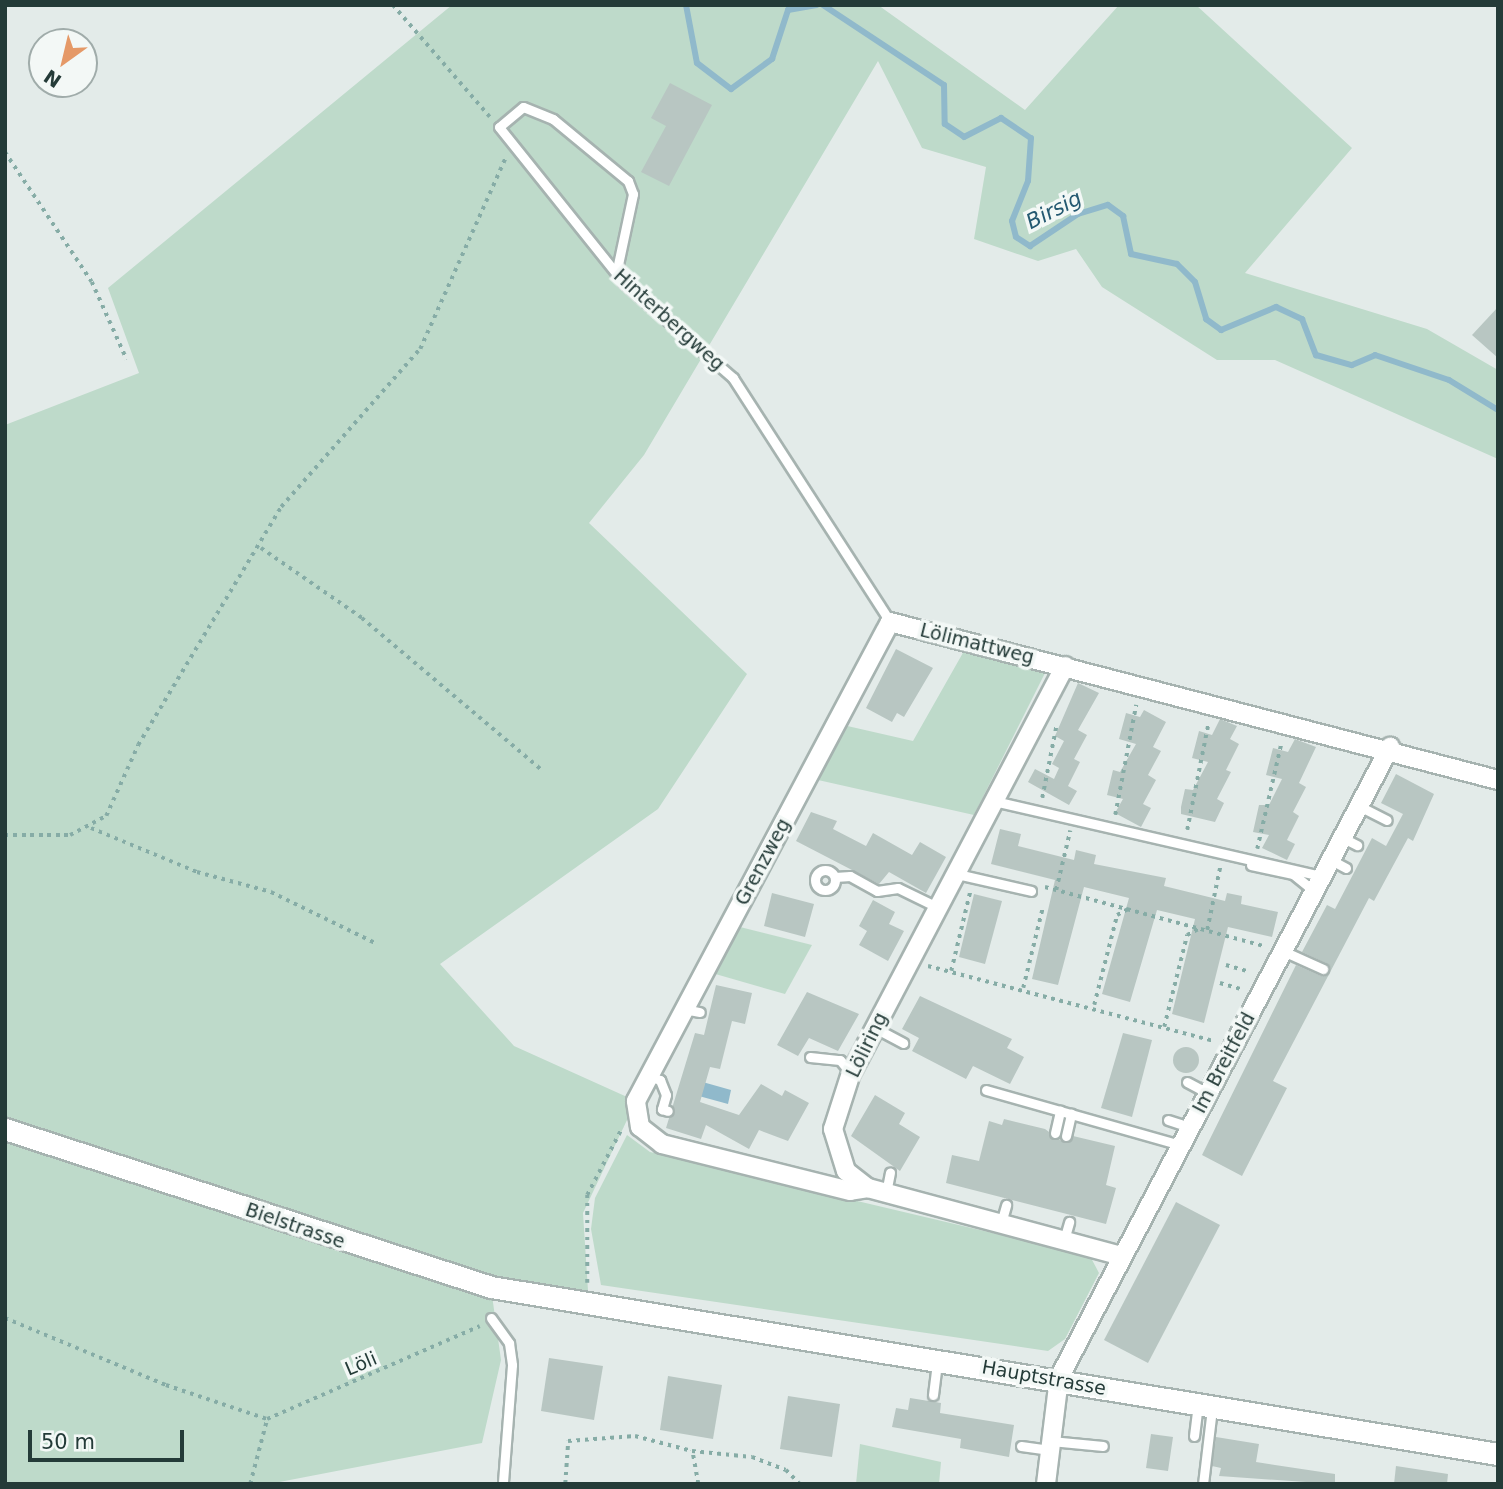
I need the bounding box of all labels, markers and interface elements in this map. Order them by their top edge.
north arrow [28,28,98,98]
text: N [40,65,65,92]
water label: Birsig [1022,185,1086,235]
street label: Hinterbergweg [609,264,729,376]
street label: Lölimattweg [918,619,1036,669]
street label: Grenzweg [731,815,795,909]
street label: Löliring [841,1009,893,1081]
street label: Im Breitfeld [1188,1009,1260,1117]
street label: Bielstrasse [242,1198,348,1254]
street label: Löli [342,1347,380,1381]
street label: Hauptstrasse [980,1356,1108,1400]
scale bar [32,1416,187,1460]
text: 50 m [41,1430,95,1454]

